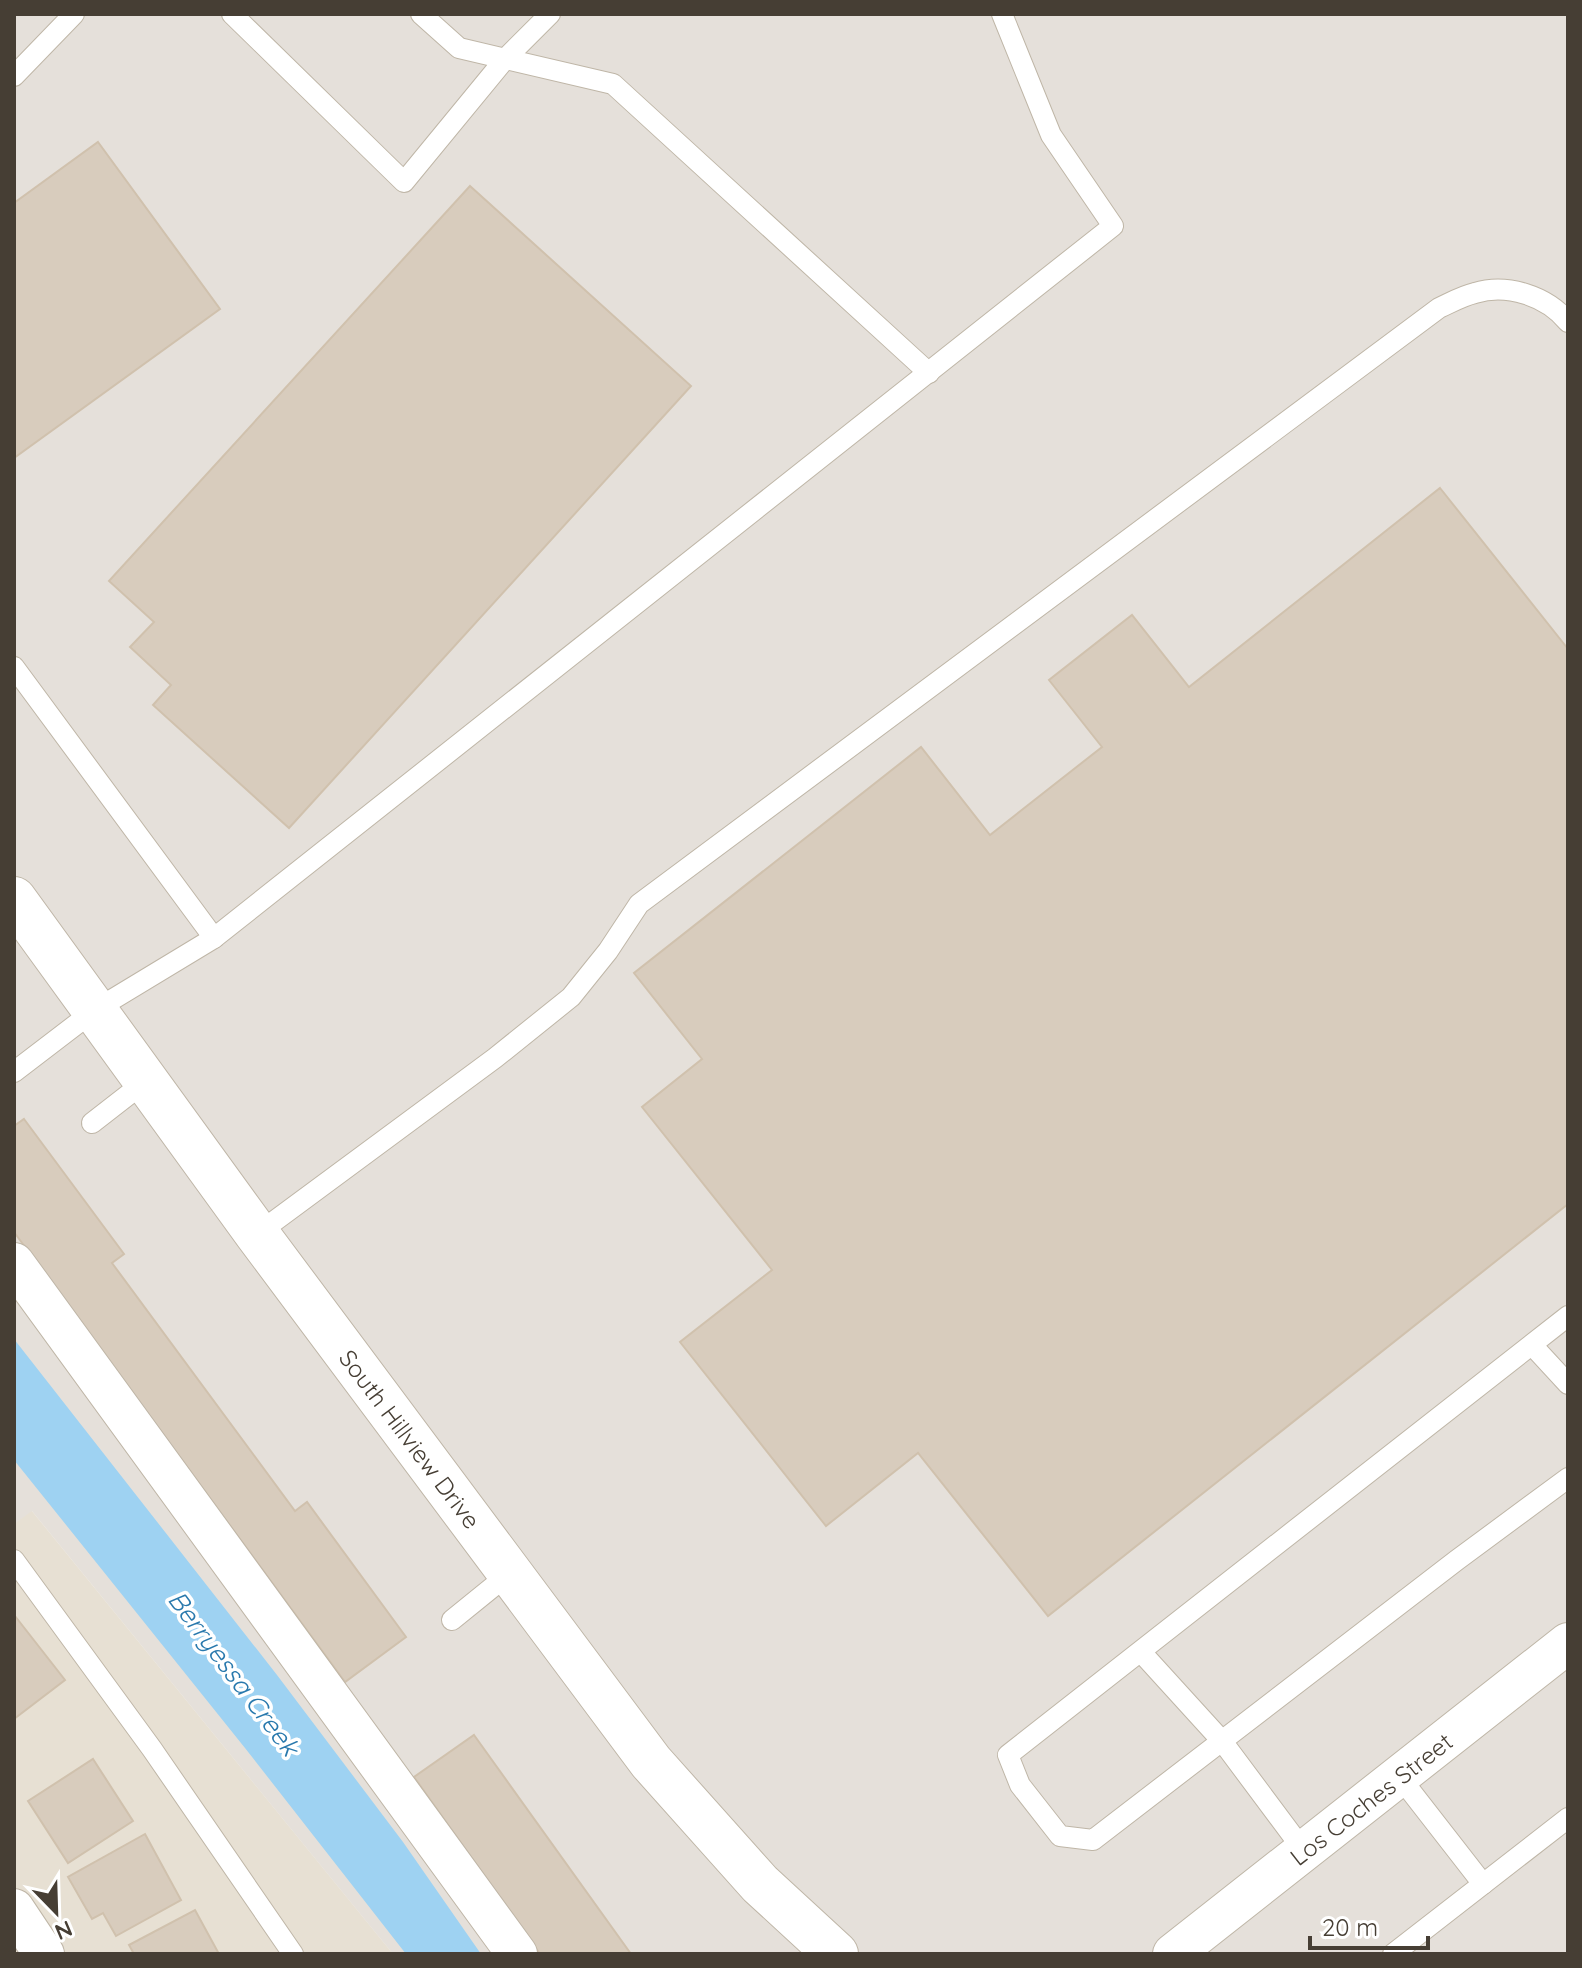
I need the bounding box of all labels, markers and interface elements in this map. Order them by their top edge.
street label: South Hillview Drive [333,1343,487,1535]
water label: Berryessa Creek [161,1584,308,1764]
street label: Los Coches Street [1284,1726,1458,1872]
north arrow [16,1872,96,1952]
scale bar [1310,1900,1428,1950]
text: 20 m [1322,1912,1378,1942]
text: N [51,1914,77,1946]

